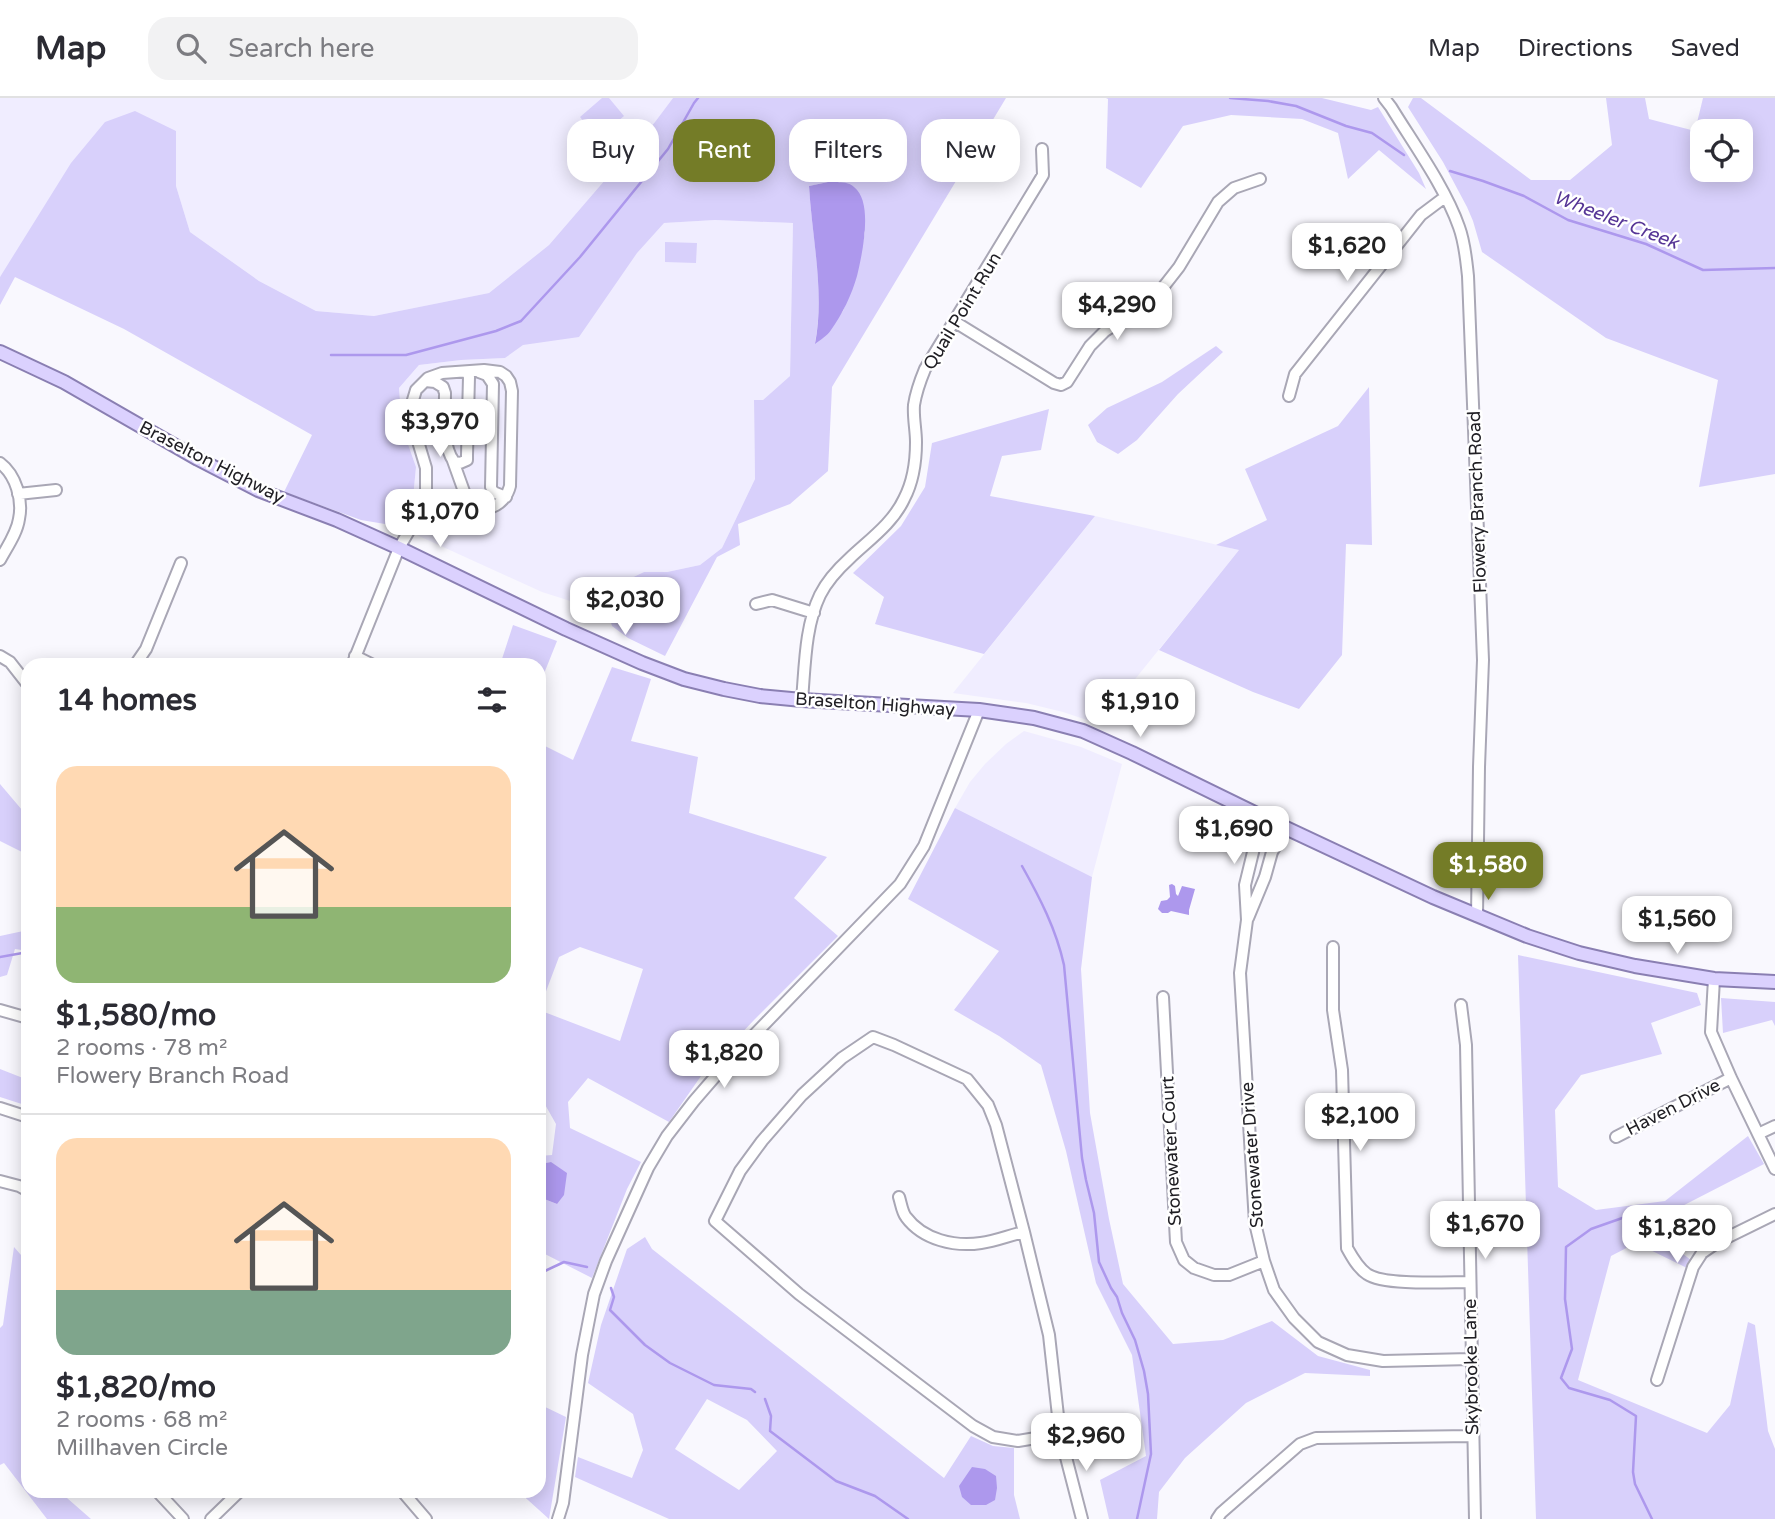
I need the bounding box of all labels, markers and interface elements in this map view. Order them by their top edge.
search box [148,17,638,80]
text: Map [35,29,106,68]
icon: search [172,29,210,67]
text: Search here [228,33,374,64]
text: Map [1428,34,1480,63]
text: Directions [1518,34,1633,63]
text: Saved [1671,34,1740,63]
chip: Buy [567,119,659,182]
chip: Rent [673,119,775,182]
chip: Filters [789,119,907,182]
chip: New [921,119,1020,182]
map controls [1690,119,1753,182]
button: locate [1690,119,1753,182]
water label: Wheeler Creek [1550,186,1683,254]
pin: $1,620 [1290,223,1404,283]
text: $1,620 [1308,232,1386,260]
street label: Quail Point Run [918,248,1006,374]
pin: $4,290 [1060,282,1174,342]
text: $4,290 [1078,291,1156,319]
pin: $3,970 [383,400,497,459]
text: $3,970 [401,408,479,436]
street label: Flowery Branch Road [1463,410,1491,594]
street label: Braselton Highway [136,416,288,508]
pin: $1,070 [383,490,497,549]
text: $1,070 [401,498,479,526]
pin: $2,030 [568,578,682,637]
text: $2,030 [586,586,664,614]
pin: $1,910 [1083,680,1197,739]
icon: filters [473,681,511,719]
text: 14 homes [56,682,197,719]
street label: Braselton Highway [795,687,956,721]
text: $1,910 [1101,688,1179,716]
pin: $1,690 [1177,806,1291,866]
icon: home [221,811,347,937]
text: $1,690 [1195,815,1273,843]
pin: $1,580 [1431,842,1545,902]
text: $1,580 [1449,851,1527,879]
pin: $1,560 [1620,896,1734,956]
text: $1,560 [1638,905,1716,933]
text: $1,580/mo [56,997,216,1034]
pin: $1,820 [667,1030,781,1090]
text: 2 rooms · 78 m² [56,1034,227,1062]
text: $1,820 [685,1039,763,1067]
text: Flowery Branch Road [56,1062,289,1090]
street label: Haven Drive [1622,1074,1724,1140]
street label: Stonewater Court [1156,1075,1186,1226]
street label: Stonewater Drive [1236,1081,1268,1229]
pin: $2,100 [1303,1094,1417,1153]
text: $2,100 [1321,1102,1399,1130]
icon: home [221,1183,347,1309]
pin: $1,670 [1428,1202,1542,1261]
pin: $1,820 [1620,1206,1734,1265]
text: $1,670 [1446,1210,1524,1238]
text: $1,820 [1638,1214,1716,1242]
street label: Skybrooke Lane [1459,1299,1483,1435]
text: $1,820/mo [56,1369,216,1406]
text: 2 rooms · 68 m² [56,1406,227,1434]
pin: $2,960 [1029,1414,1143,1473]
text: $2,960 [1047,1422,1125,1450]
text: Millhaven Circle [56,1434,228,1462]

